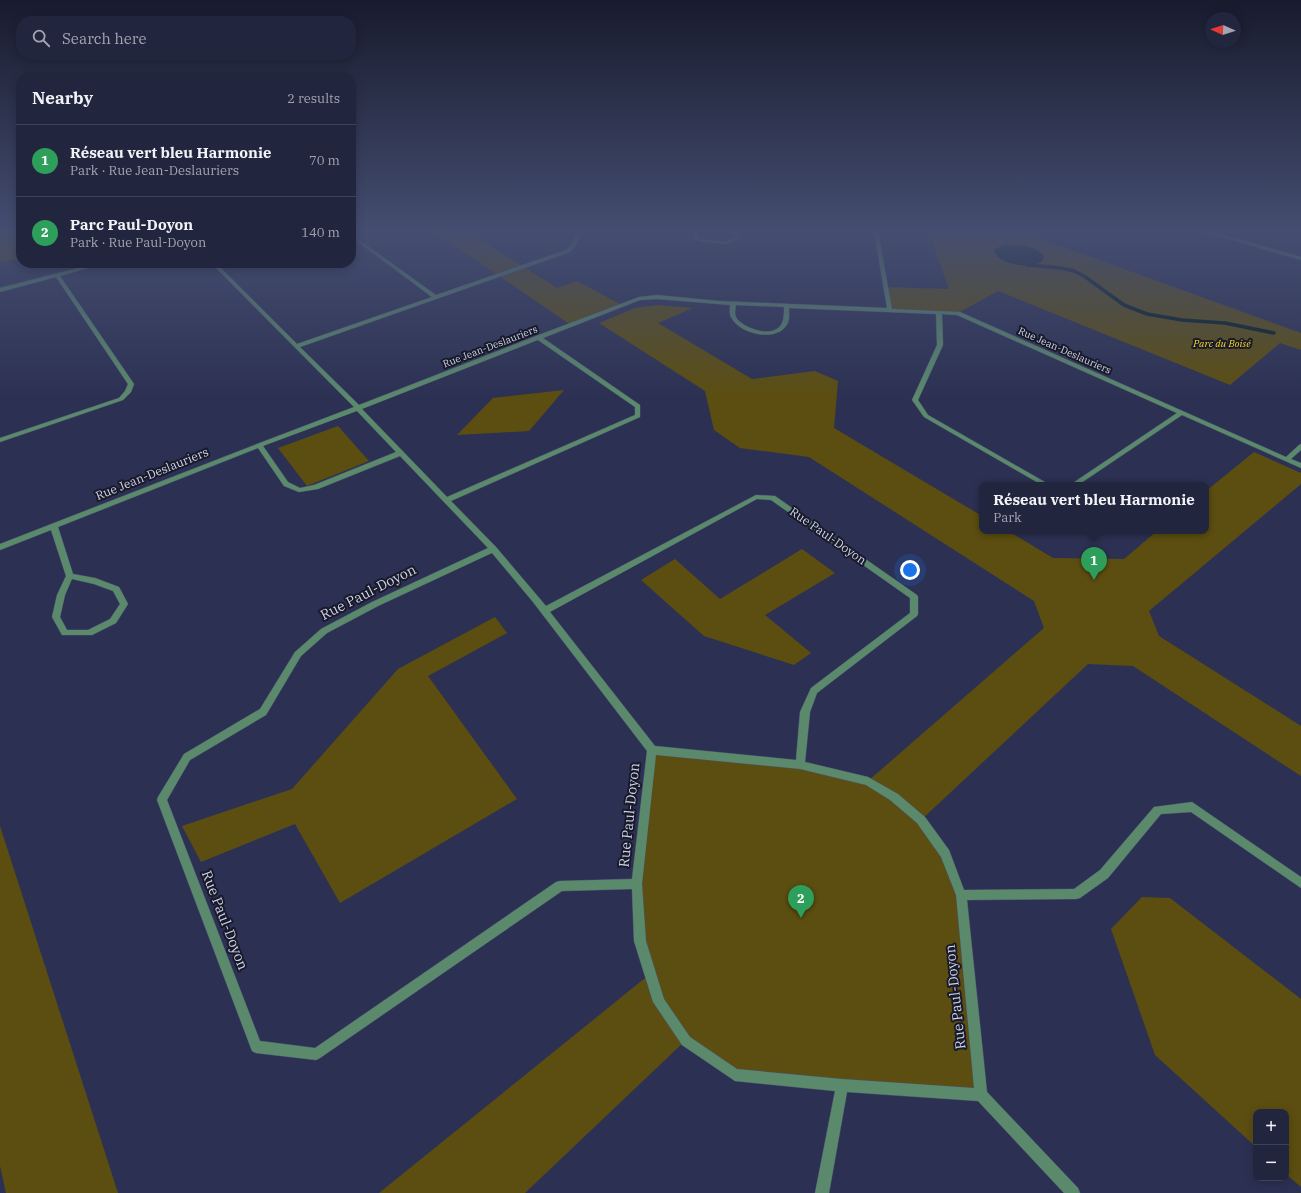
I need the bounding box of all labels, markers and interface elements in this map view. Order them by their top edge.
north arrow [1205,12,1241,48]
search box [16,16,356,60]
icon: search [30,27,52,49]
text: Search here [62,29,147,48]
text: Nearby [32,87,93,109]
text: 2 results [287,90,340,107]
text: Réseau vert bleu Harmonie [70,143,271,162]
text: 1 [41,152,49,169]
text: 70 m [309,152,340,169]
text: Park · Rue Jean-Deslauriers [70,162,239,179]
text: Parc Paul-Doyon [70,215,193,234]
text: 2 [41,224,49,241]
text: 140 m [301,224,340,241]
text: Park · Rue Paul-Doyon [70,234,206,251]
street label: Rue Jean-Deslauriers [441,322,539,371]
street label: Rue Jean-Deslauriers [1016,324,1113,377]
park label: Parc du Boisé [1192,337,1251,350]
street label: Rue Jean-Deslauriers [93,444,211,503]
popup [979,482,1209,534]
text: Réseau vert bleu Harmonie [993,490,1195,509]
street label: Rue Paul-Doyon [787,504,870,568]
text: Park [993,509,1022,526]
pin: 1 [1081,547,1107,580]
street label: Rue Paul-Doyon [317,560,419,624]
your location [900,560,920,580]
street label: Rue Paul-Doyon [615,762,643,868]
street label: Rue Paul-Doyon [198,868,252,972]
pin: 2 [788,885,814,918]
street label: Rue Paul-Doyon [941,944,969,1050]
map controls [1253,1109,1289,1181]
button: + [1253,1109,1289,1145]
button: − [1253,1145,1289,1181]

